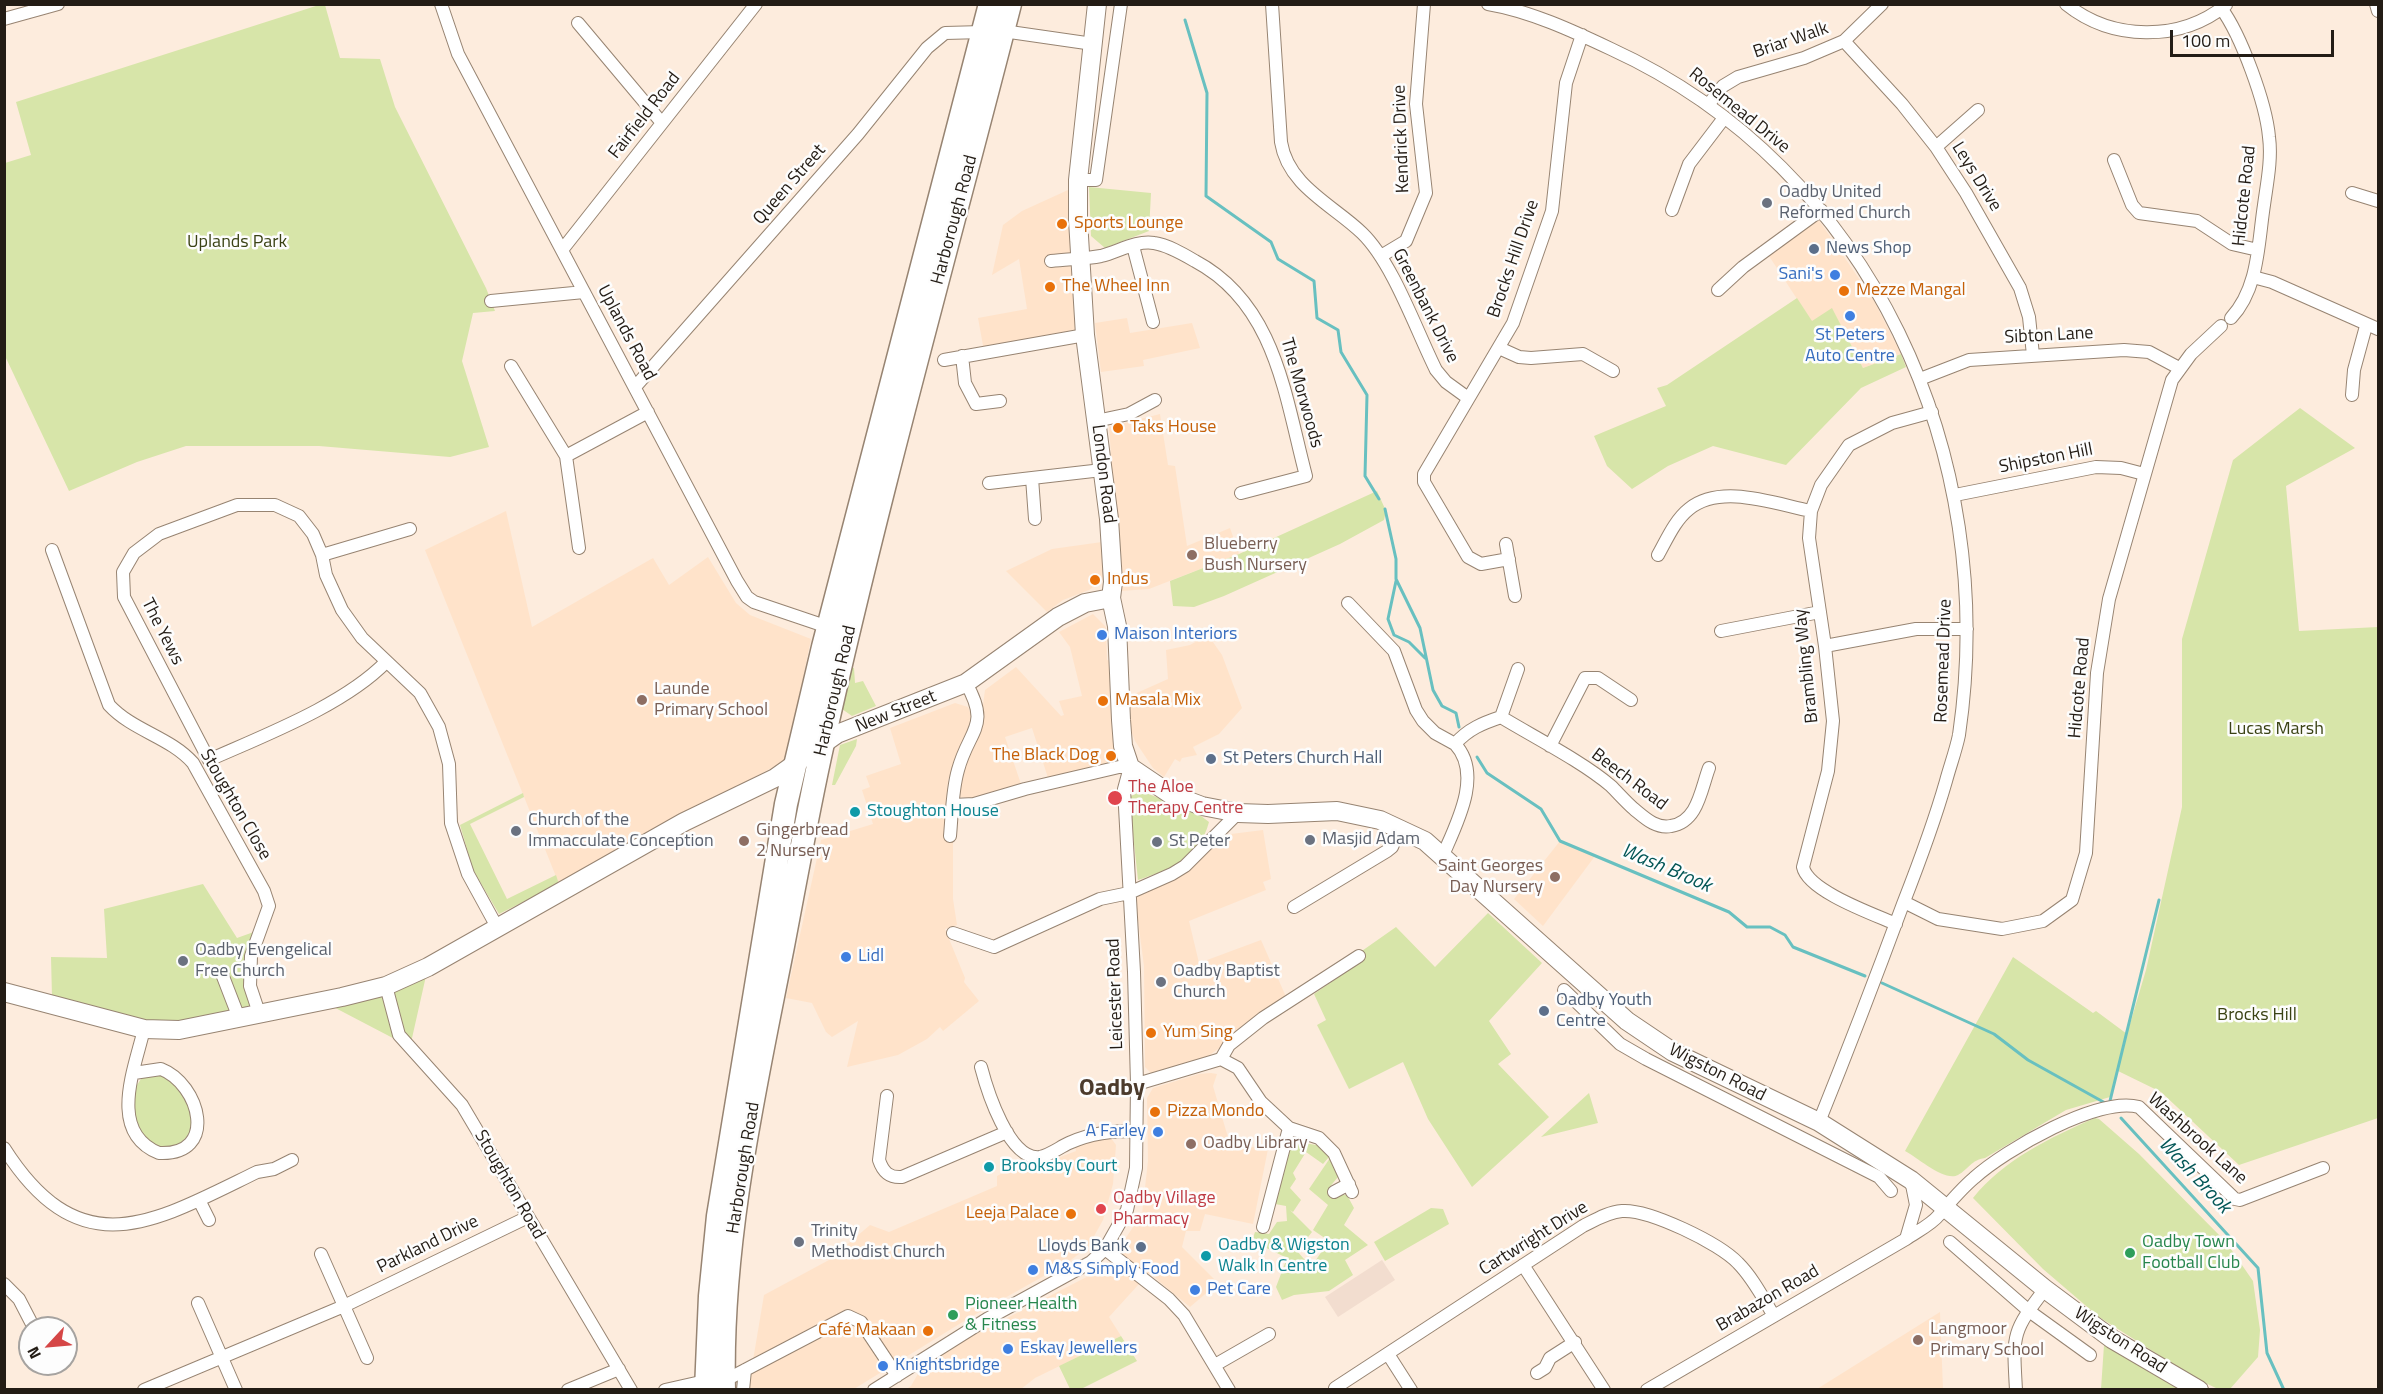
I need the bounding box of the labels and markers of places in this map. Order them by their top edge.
place label: Oadby United Reformed Church [1779,182,1911,224]
marker: Oadby United Reformed Church [1760,196,1774,210]
place label: Sports Lounge [1074,213,1183,235]
marker: Sports Lounge [1055,217,1069,231]
place label: News Shop [1826,238,1911,260]
marker: News Shop [1807,242,1821,256]
place label: Sani's [1779,264,1823,286]
marker: Sani's [1828,268,1842,282]
place label: The Wheel Inn [1062,276,1170,298]
marker: The Wheel Inn [1043,280,1057,294]
place label: Mezze Mangal [1856,280,1966,302]
marker: Mezze Mangal [1837,284,1851,298]
marker: St Peters Auto Centre [1843,309,1857,323]
place label: St Peters Auto Centre [1805,325,1895,368]
place label: Taks House [1130,417,1216,439]
marker: Taks House [1111,421,1125,435]
place label: Blueberry Bush Nursery [1204,534,1307,576]
marker: Blueberry Bush Nursery [1185,548,1199,562]
place label: Indus [1107,569,1149,591]
marker: Indus [1088,573,1102,587]
place label: Maison Interiors [1114,624,1237,646]
marker: Maison Interiors [1095,628,1109,642]
place label: Launde Primary School [654,679,768,722]
place label: Masala Mix [1115,690,1201,712]
marker: Launde Primary School [635,693,649,707]
marker: Masala Mix [1096,694,1110,708]
place label: The Black Dog [992,745,1099,767]
place label: St Peters Church Hall [1223,748,1382,770]
marker: The Black Dog [1104,749,1118,763]
marker: St Peters Church Hall [1204,752,1218,766]
place label: The Aloe Therapy Centre [1128,777,1243,820]
marker: The Aloe Therapy Centre [1106,789,1124,807]
place label: Stoughton House [867,801,999,823]
marker: Stoughton House [848,805,862,819]
place label: Church of the Immacculate Conception [528,810,714,852]
place label: Gingerbread 2 Nursery [756,820,848,862]
marker: Church of the Immacculate Conception [509,824,523,838]
place label: Masjid Adam [1322,829,1420,851]
place label: St Peter [1169,831,1230,853]
marker: Masjid Adam [1303,833,1317,847]
marker: Gingerbread 2 Nursery [737,834,751,848]
marker: St Peter [1150,835,1164,849]
place label: Saint Georges Day Nursery [1438,856,1543,898]
marker: Saint Georges Day Nursery [1548,870,1562,884]
place label: Oadby Evengelical Free Church [195,940,332,982]
place label: Lidl [858,946,884,968]
marker: Lidl [839,950,853,964]
marker: Oadby Evengelical Free Church [176,954,190,968]
place label: Oadby Baptist Church [1173,961,1280,1004]
marker: Oadby Baptist Church [1154,975,1168,989]
place label: Oadby Youth Centre [1556,990,1652,1032]
marker: Oadby Youth Centre [1537,1004,1551,1018]
place label: Yum Sing [1163,1022,1233,1044]
marker: Yum Sing [1144,1026,1158,1040]
place label: Pizza Mondo [1167,1101,1264,1123]
marker: Pizza Mondo [1148,1105,1162,1119]
place label: A Farley [1085,1121,1146,1143]
marker: A Farley [1151,1125,1165,1139]
place label: Oadby Library [1203,1133,1308,1155]
marker: Oadby Library [1184,1137,1198,1151]
place label: Brooksby Court [1001,1156,1117,1178]
marker: Brooksby Court [982,1160,996,1174]
place label: Oadby Village Pharmacy [1113,1188,1215,1230]
marker: Oadby Village Pharmacy [1094,1202,1108,1216]
place label: Leeja Palace [966,1203,1059,1225]
marker: Leeja Palace [1064,1207,1078,1221]
place label: Trinity Methodist Church [811,1221,945,1264]
place label: Oadby Town Football Club [2142,1232,2240,1274]
marker: Trinity Methodist Church [792,1235,806,1249]
place label: Oadby & Wigston Walk In Centre [1218,1235,1350,1278]
place label: Lloyds Bank [1038,1236,1129,1258]
marker: Lloyds Bank [1134,1240,1148,1254]
marker: Oadby Town Football Club [2123,1246,2137,1260]
marker: Oadby & Wigston Walk In Centre [1199,1249,1213,1263]
place label: M&S Simply Food [1045,1259,1179,1281]
marker: M&S Simply Food [1026,1263,1040,1277]
place label: Pet Care [1207,1279,1271,1301]
marker: Pet Care [1188,1283,1202,1297]
place label: Pioneer Health & Fitness [965,1294,1077,1336]
marker: Pioneer Health & Fitness [946,1308,960,1322]
place label: Langmoor Primary School [1930,1319,2044,1362]
place label: Café Makaan [818,1320,916,1342]
marker: Café Makaan [921,1324,935,1338]
marker: Langmoor Primary School [1911,1333,1925,1347]
place label: Eskay Jewellers [1020,1338,1137,1360]
marker: Eskay Jewellers [1001,1342,1015,1356]
place label: Knightsbridge [895,1355,1000,1377]
marker: Knightsbridge [876,1359,890,1373]

